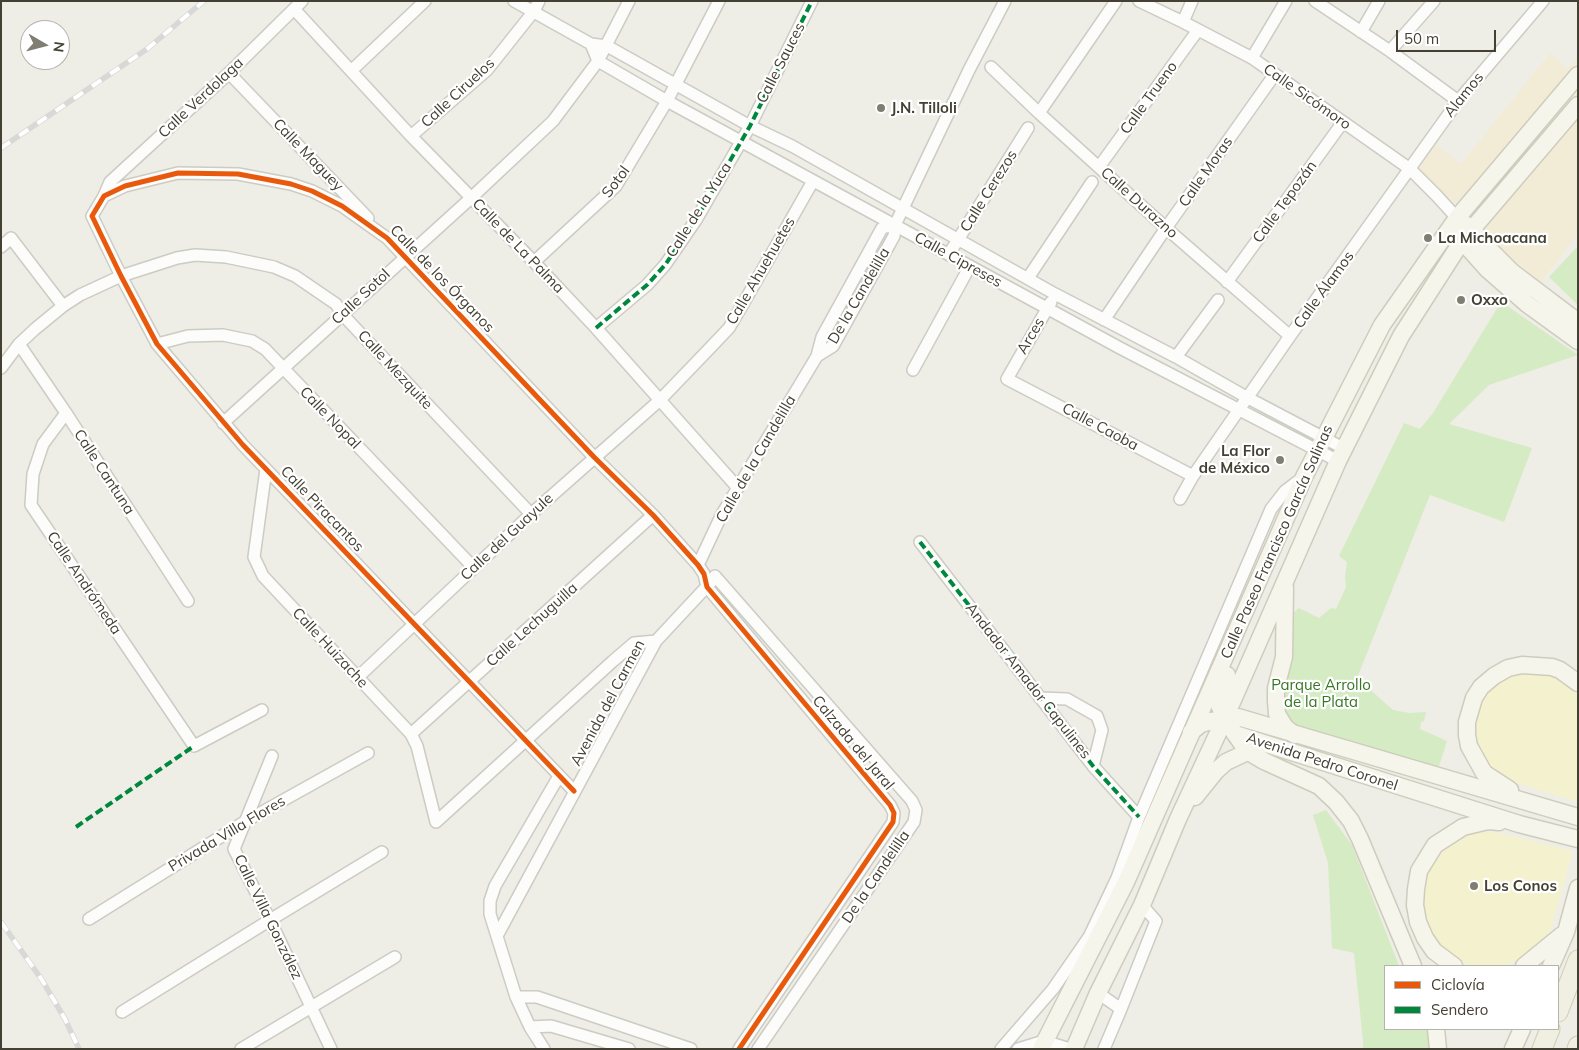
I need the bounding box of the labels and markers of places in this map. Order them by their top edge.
place label: J.N. Tilloli [891,99,957,117]
marker: J.N. Tilloli [875,102,887,114]
place label: La Michoacana [1438,229,1547,247]
marker: La Michoacana [1422,232,1434,244]
place label: Oxxo [1471,291,1508,309]
marker: Oxxo [1455,294,1467,306]
place label: La Flor de México [1199,442,1270,477]
marker: La Flor de México [1274,454,1286,466]
place label: Los Conos [1484,877,1557,895]
marker: Los Conos [1468,880,1480,892]

